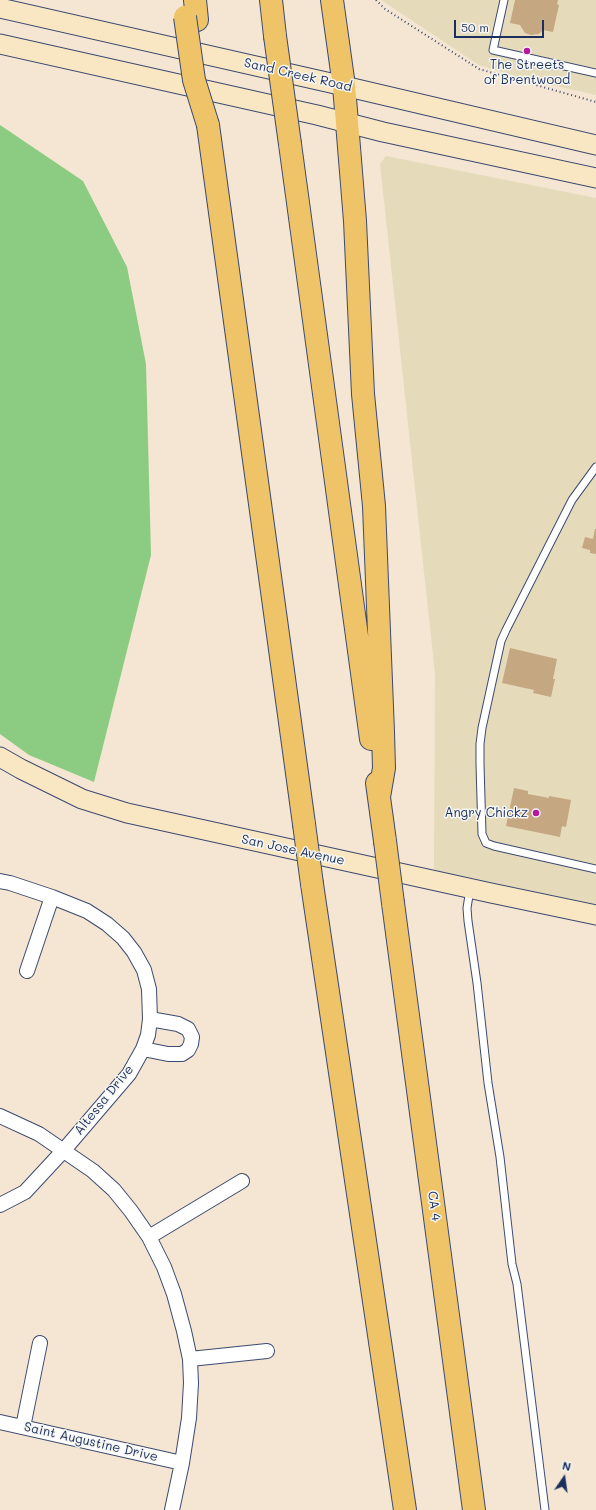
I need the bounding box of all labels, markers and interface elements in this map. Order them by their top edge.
scale bar [456,12,546,38]
text: 50 m [461,19,489,35]
marker: The Streets of Brentwood [522,46,532,56]
street label: Sand Creek Road [242,55,354,95]
place label: The Streets of Brentwood [484,57,570,88]
place label: Angry Chickz [444,805,528,821]
marker: Angry Chickz [531,808,541,818]
street label: San Jose Avenue [240,831,346,869]
street label: Altessa Drive [71,1062,137,1138]
street label: CA 4 [424,1190,444,1222]
street label: Saint Augustine Drive [22,1419,160,1465]
north arrow [544,1458,584,1498]
text: N [561,1458,573,1474]

